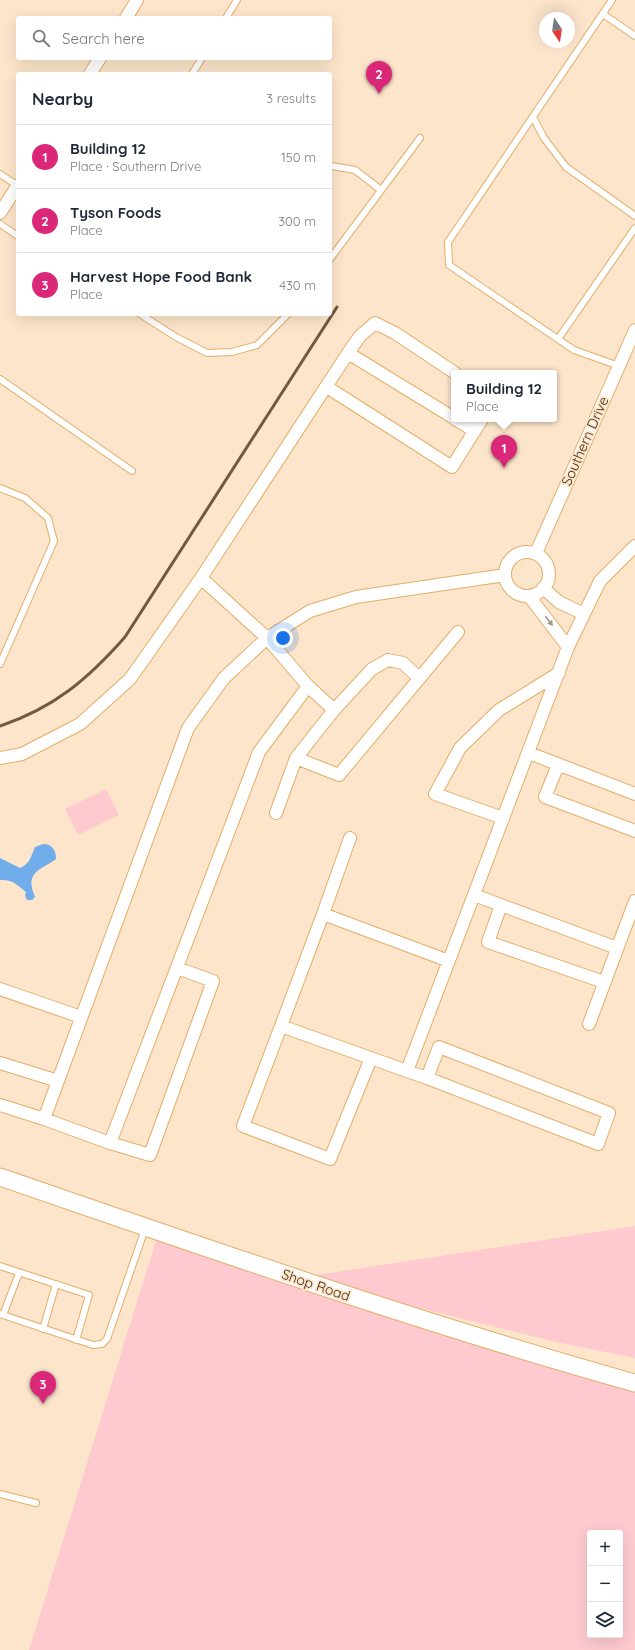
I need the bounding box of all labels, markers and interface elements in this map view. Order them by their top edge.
north arrow [539,12,575,48]
search box [16,16,332,60]
icon: search [30,27,52,49]
text: Search here [62,29,145,48]
pin: 2 [366,61,392,94]
text: Nearby [32,88,93,109]
text: 3 results [266,90,316,106]
text: Building 12 [70,139,146,158]
text: 1 [42,149,48,165]
text: 150 m [281,149,316,165]
text: Place · Southern Drive [70,158,201,174]
text: Tyson Foods [70,203,161,222]
text: 2 [41,213,49,229]
text: 300 m [278,213,316,229]
text: Place [70,222,103,238]
text: Harvest Hope Food Bank [70,267,252,286]
text: 3 [42,277,48,293]
text: 430 m [279,277,316,293]
text: Place [70,286,103,302]
popup [451,370,557,422]
text: Building 12 [466,379,542,398]
street label: Southern Drive [557,393,613,488]
text: Place [466,398,499,414]
pin: 1 [491,435,517,468]
one-way arrow [545,616,554,627]
your location [273,628,293,648]
street label: Shop Road [279,1265,353,1305]
pin: 3 [30,1371,56,1404]
map controls [587,1530,623,1638]
button: + [587,1530,623,1566]
button: − [587,1566,623,1602]
button: layers [587,1602,623,1638]

